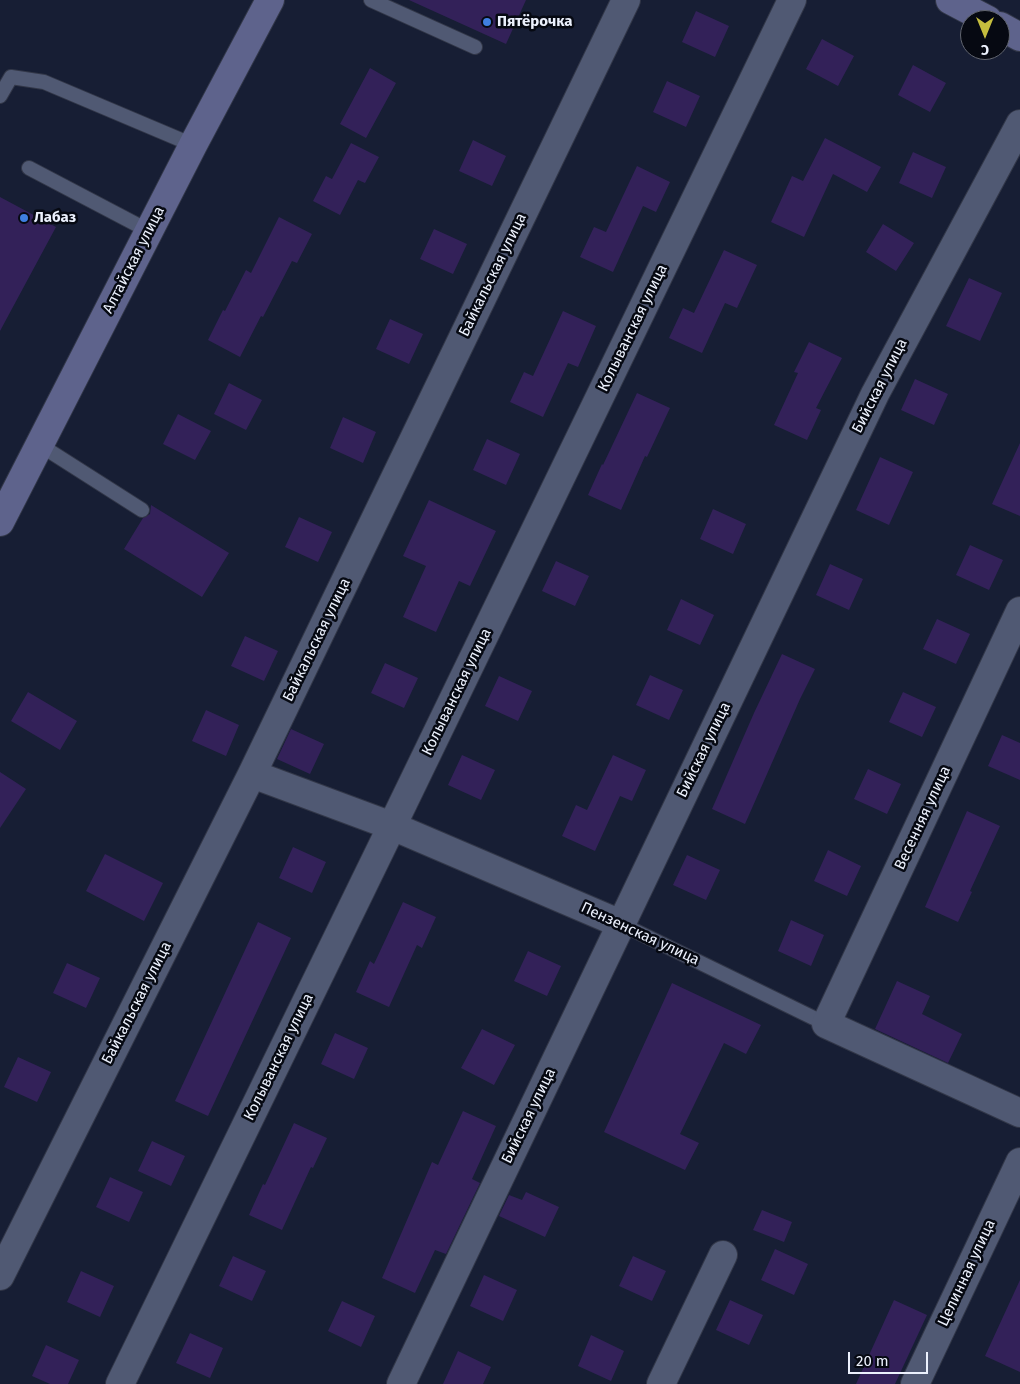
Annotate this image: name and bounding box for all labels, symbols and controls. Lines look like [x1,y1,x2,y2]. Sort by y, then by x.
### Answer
north arrow [960,10,1010,60]
place label: Пятёрочка [497,13,572,31]
marker: Пятёрочка [481,16,493,28]
text: С [981,41,989,58]
street label: Алтайская улица [99,204,169,316]
place label: Лабаз [34,209,76,227]
street label: Байкальская улица [455,210,531,340]
marker: Лабаз [18,212,30,224]
street label: Колыванская улица [594,262,672,394]
street label: Бийская улица [848,336,912,436]
street label: Байкальская улица [279,575,355,705]
street label: Колыванская улица [418,626,496,758]
street label: Бийская улица [673,699,735,801]
street label: Весенняя улица [891,763,955,873]
street label: Пензенская улица [578,899,702,969]
street label: Байкальская улица [98,939,176,1067]
street label: Колыванская улица [240,991,318,1123]
street label: Бийская улица [498,1065,560,1167]
street label: Целинная улица [934,1217,1000,1329]
scale bar [850,1342,930,1374]
text: 20 m [856,1352,889,1370]

